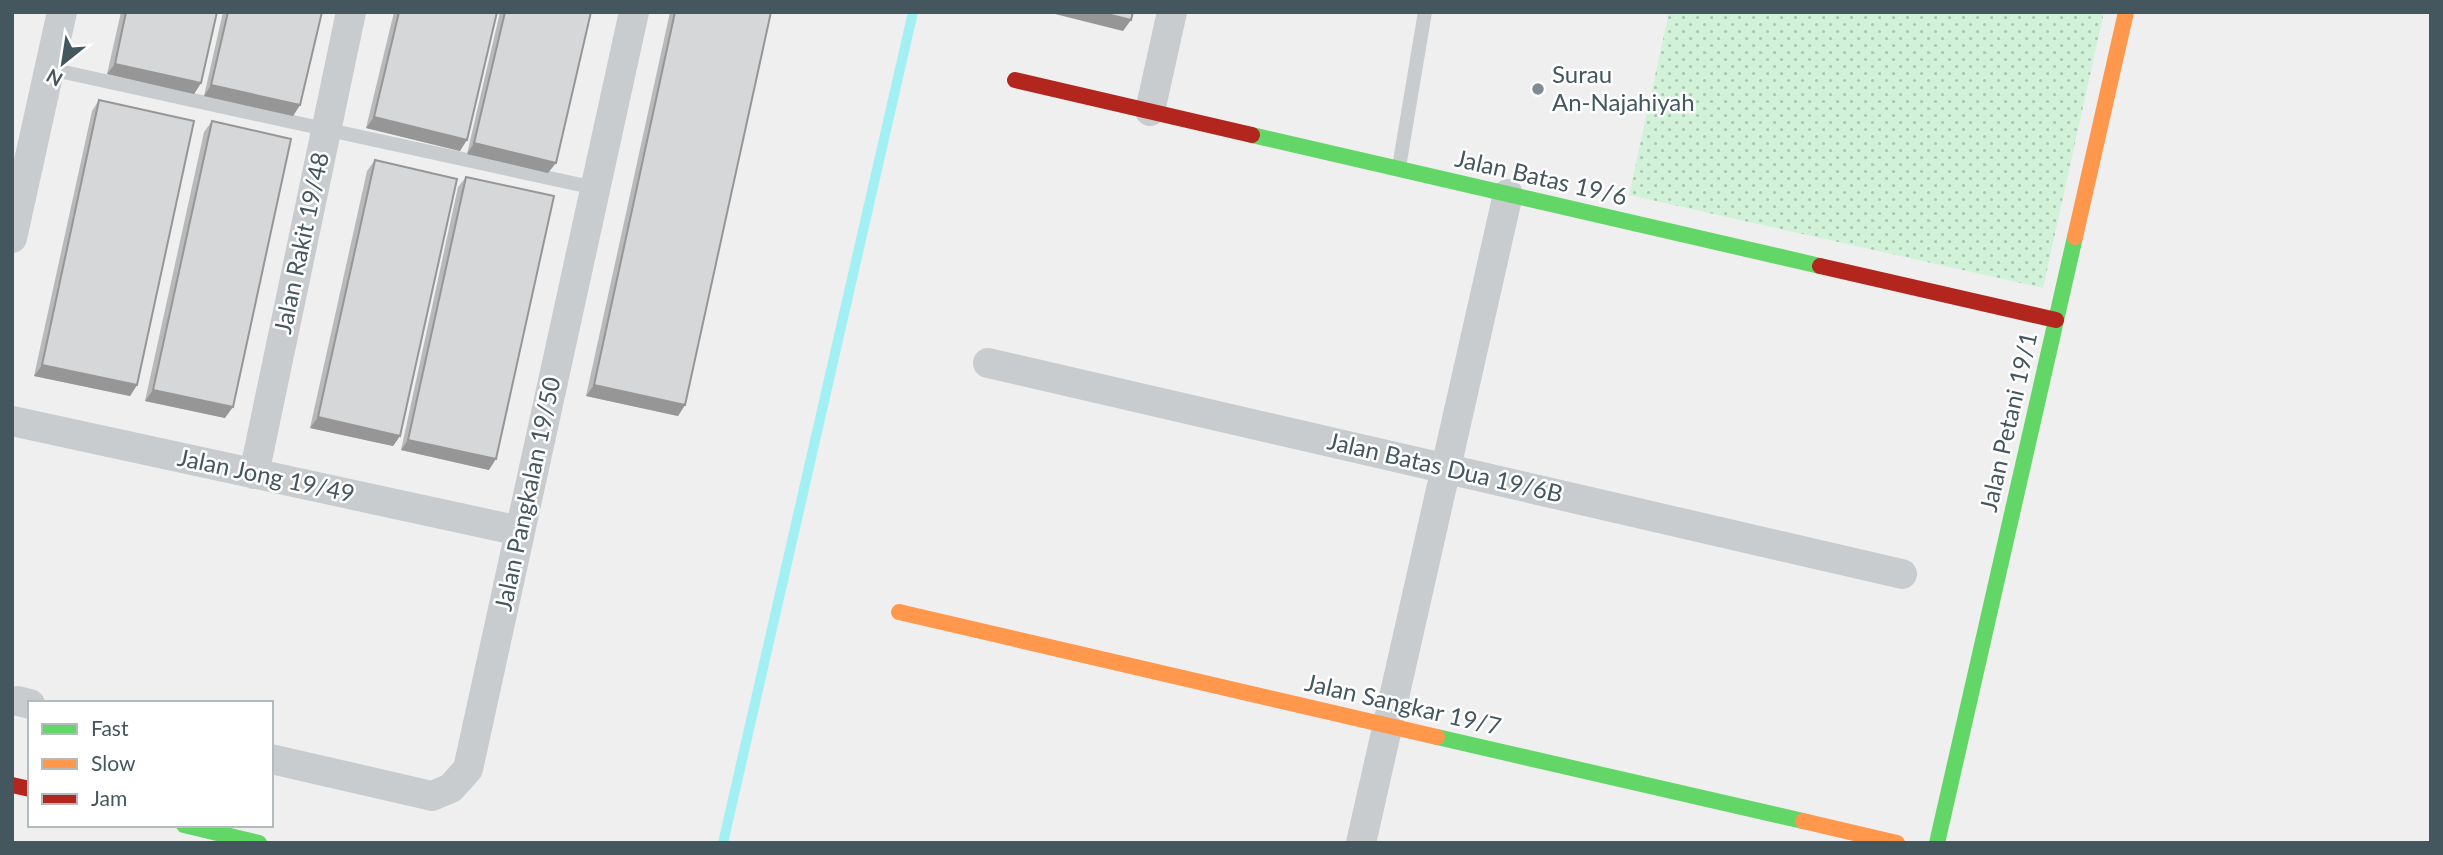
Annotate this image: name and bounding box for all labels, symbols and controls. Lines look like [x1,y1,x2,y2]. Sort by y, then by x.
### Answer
north arrow [28,28,98,98]
place label: Surau An-Najahiyah [1552,59,1695,116]
text: N [42,65,66,92]
marker: Surau An-Najahiyah [1530,81,1546,97]
street label: Jalan Batas 19/6 [1453,143,1630,210]
street label: Jalan Rakit 19/48 [267,149,334,336]
street label: Jalan Petani 19/1 [1973,329,2042,514]
street label: Jalan Pangkalan 19/50 [488,374,566,613]
street label: Jalan Batas Dua 19/6B [1325,425,1566,508]
street label: Jalan Jong 19/49 [175,442,357,507]
street label: Jalan Sangkar 19/7 [1302,667,1504,740]
legend [28,701,273,827]
text: Fast [91,715,129,740]
text: Slow [91,750,136,775]
text: Jam [91,785,127,810]

